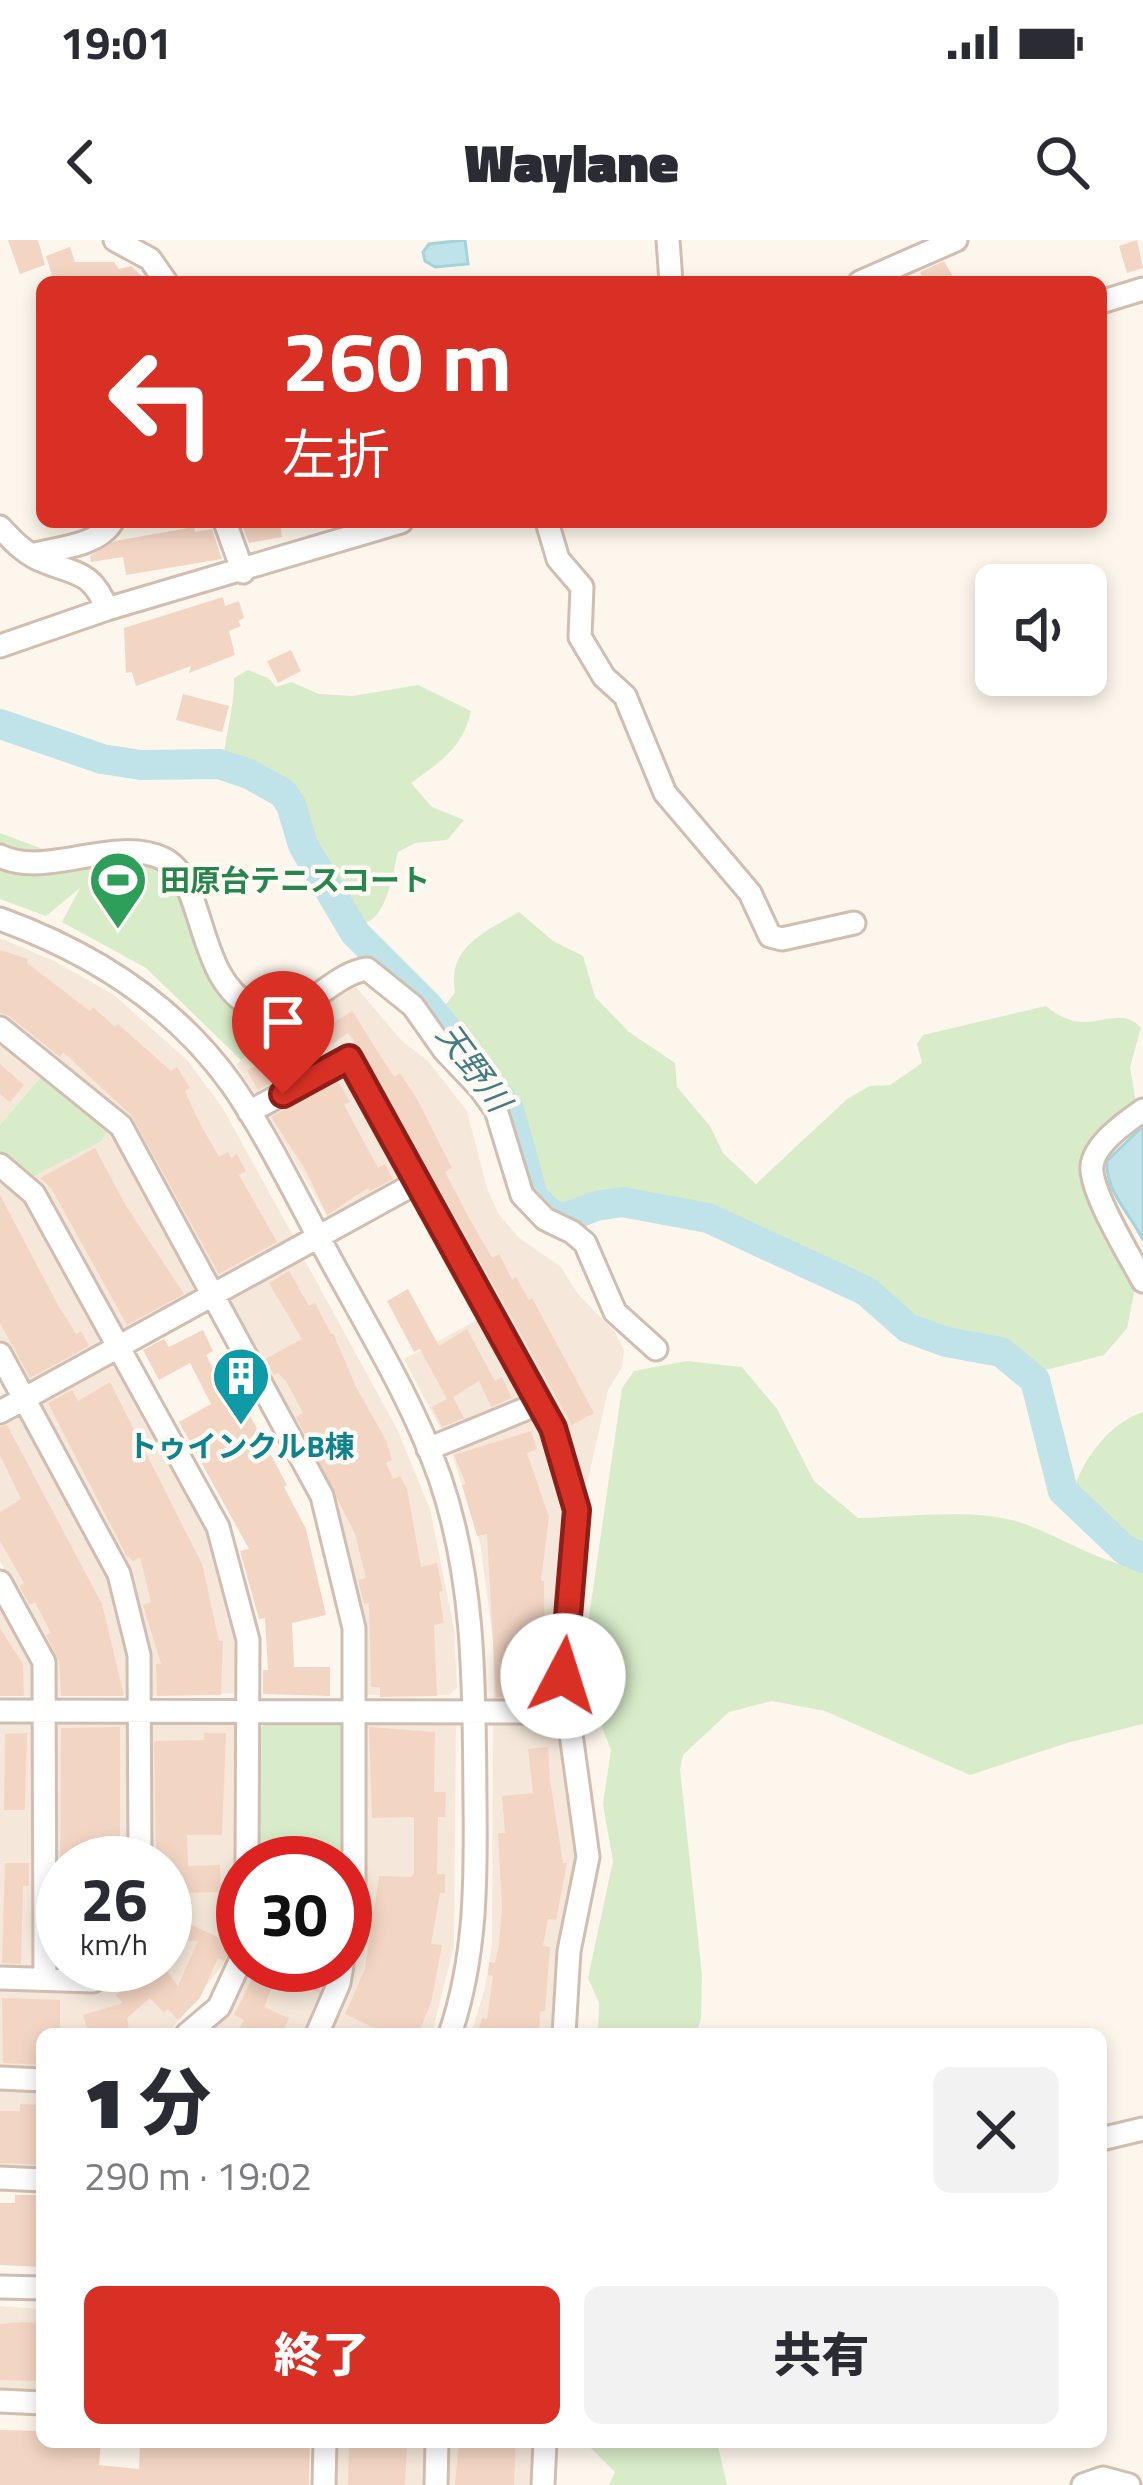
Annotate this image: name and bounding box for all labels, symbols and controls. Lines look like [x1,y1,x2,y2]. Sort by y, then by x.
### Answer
text: 19:01 [60,8,172,76]
text: Waylane [465,121,678,203]
icon: back [48,129,114,195]
icon: search [1029,129,1095,195]
text: 260 m [282,296,512,424]
icon: left [84,324,240,480]
text: 左折 [282,413,390,495]
map controls [975,564,1107,696]
button: sound [975,564,1107,696]
sports icon: 田原台テニスコート [87,849,149,931]
place label: 田原台テニスコート [160,857,430,903]
pin [232,971,334,1094]
icon: arrive [250,989,316,1055]
water label: 天野川 [425,1012,525,1124]
building icon: トゥインクルB棟 [210,1345,272,1427]
place label: トゥインクルB棟 [127,1423,355,1469]
position arrow [500,1613,626,1739]
speed limit sign: 30 [216,1836,372,1992]
text: 26 [80,1853,148,1944]
text: km/h [80,1921,148,1967]
text: 1 分 [84,2046,211,2156]
button: close [933,2067,1059,2193]
text: 290 m · 19:02 [84,2146,312,2205]
button: 終了 [84,2286,560,2424]
button: 共有 [584,2286,1059,2424]

